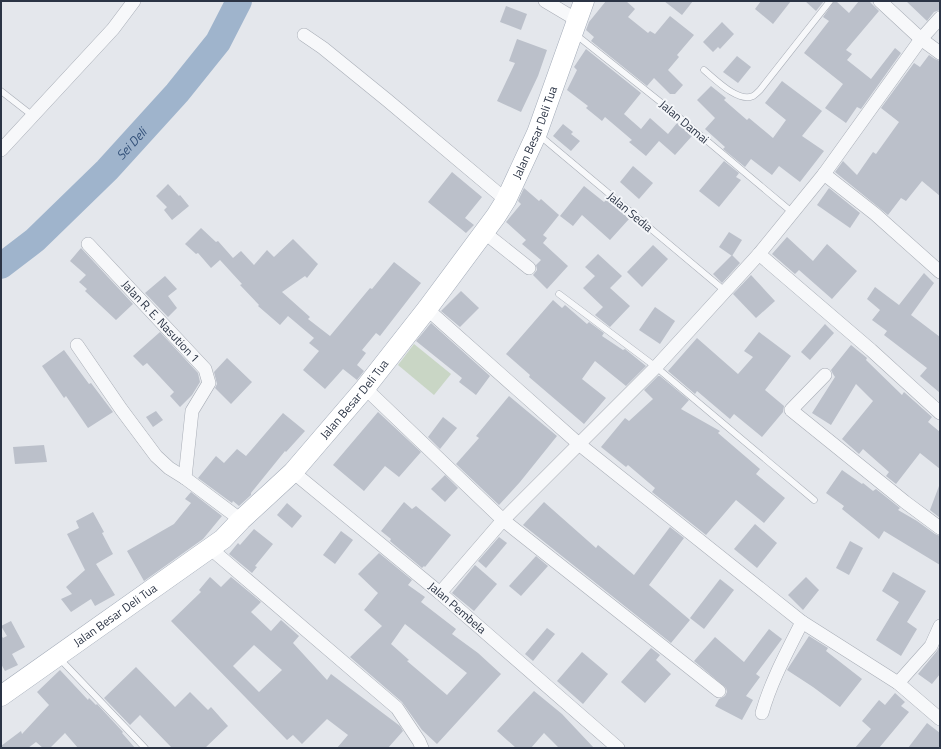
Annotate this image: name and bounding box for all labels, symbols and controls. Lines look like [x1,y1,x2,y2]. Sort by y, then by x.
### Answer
street label: Jalan Besar Deli Tua [507,83,562,182]
street label: Jalan Damai [655,95,713,148]
water label: Sei Deli [111,122,152,164]
street label: Jalan Sedia [603,187,657,237]
street label: Jalan R. E. Nasution 1 [117,275,204,367]
street label: Jalan Besar Deli Tua [315,355,393,443]
street label: Jalan Pembela [424,577,491,638]
street label: Jalan Besar Deli Tua [69,578,161,651]

